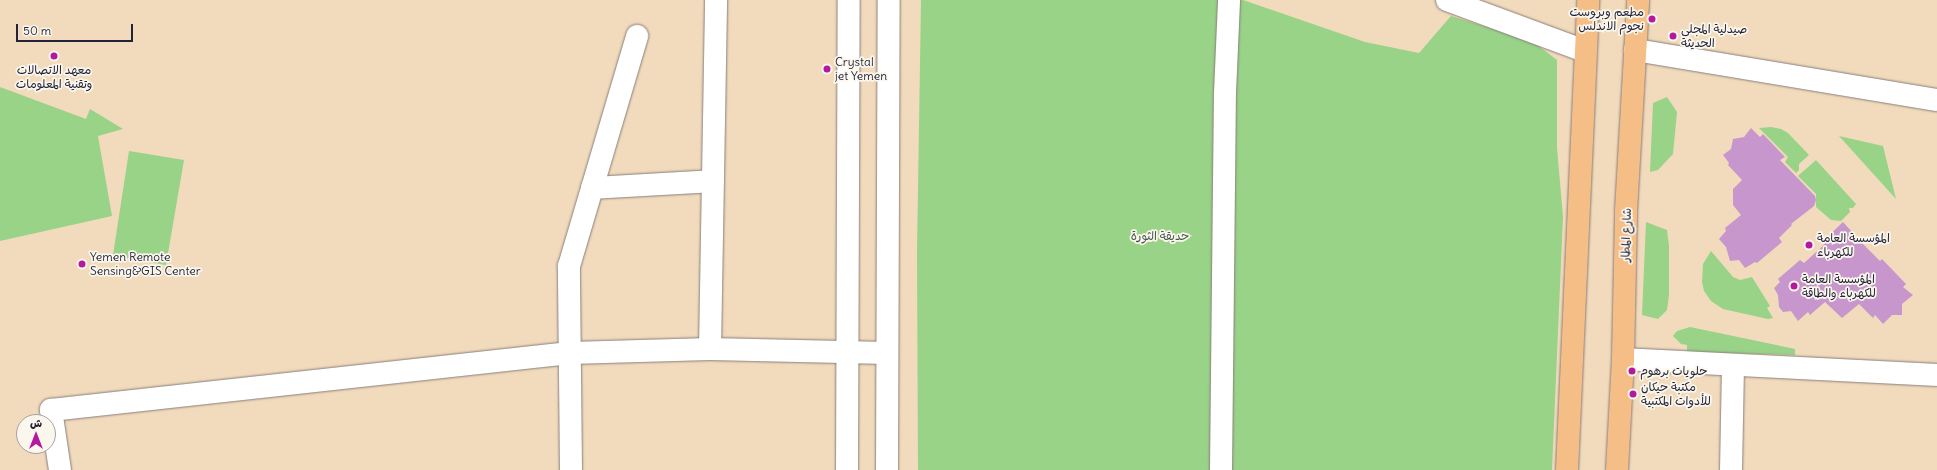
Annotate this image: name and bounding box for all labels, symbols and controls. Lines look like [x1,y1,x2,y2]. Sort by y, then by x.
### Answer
place label: مطعم وبروست نجوم الاندلس [1569,5,1644,33]
marker: مطعم وبروست نجوم الاندلس [1647,14,1657,24]
scale bar [18,16,135,42]
place label: صيدلية المجلي الحديثة [1681,22,1747,50]
text: 50 m [23,23,51,38]
marker: صيدلية المجلي الحديثة [1668,31,1678,41]
marker: معهد الاتصالات وتقنية المعلومات [49,51,59,61]
place label: Crystal jet Yemen [835,55,887,83]
place label: معهد الاتصالات وتقنية المعلومات [16,63,92,91]
marker: Crystal jet Yemen [822,64,832,74]
street label: شارع المطار [1618,208,1634,262]
park label: حديقة الثورة [1131,229,1189,243]
place label: المؤسسة العامة للكهرباء [1817,231,1890,259]
marker: المؤسسة العامة للكهرباء [1804,240,1814,250]
place label: Yemen Remote Sensing&GIS Center [90,250,201,278]
marker: Yemen Remote Sensing&GIS Center [77,259,87,269]
place label: المؤسسة العامة للكهرباء والطاقة [1802,272,1876,300]
marker: المؤسسة العامة للكهرباء والطاقة [1789,281,1799,291]
place label: حلويات برهوم [1640,364,1707,378]
marker: حلويات برهوم [1627,366,1637,376]
place label: مكتبة حيكان للأدوات المكتبية [1641,380,1711,408]
marker: مكتبة حيكان للأدوات المكتبية [1628,389,1638,399]
north arrow [16,414,56,454]
text: ش [30,416,42,430]

